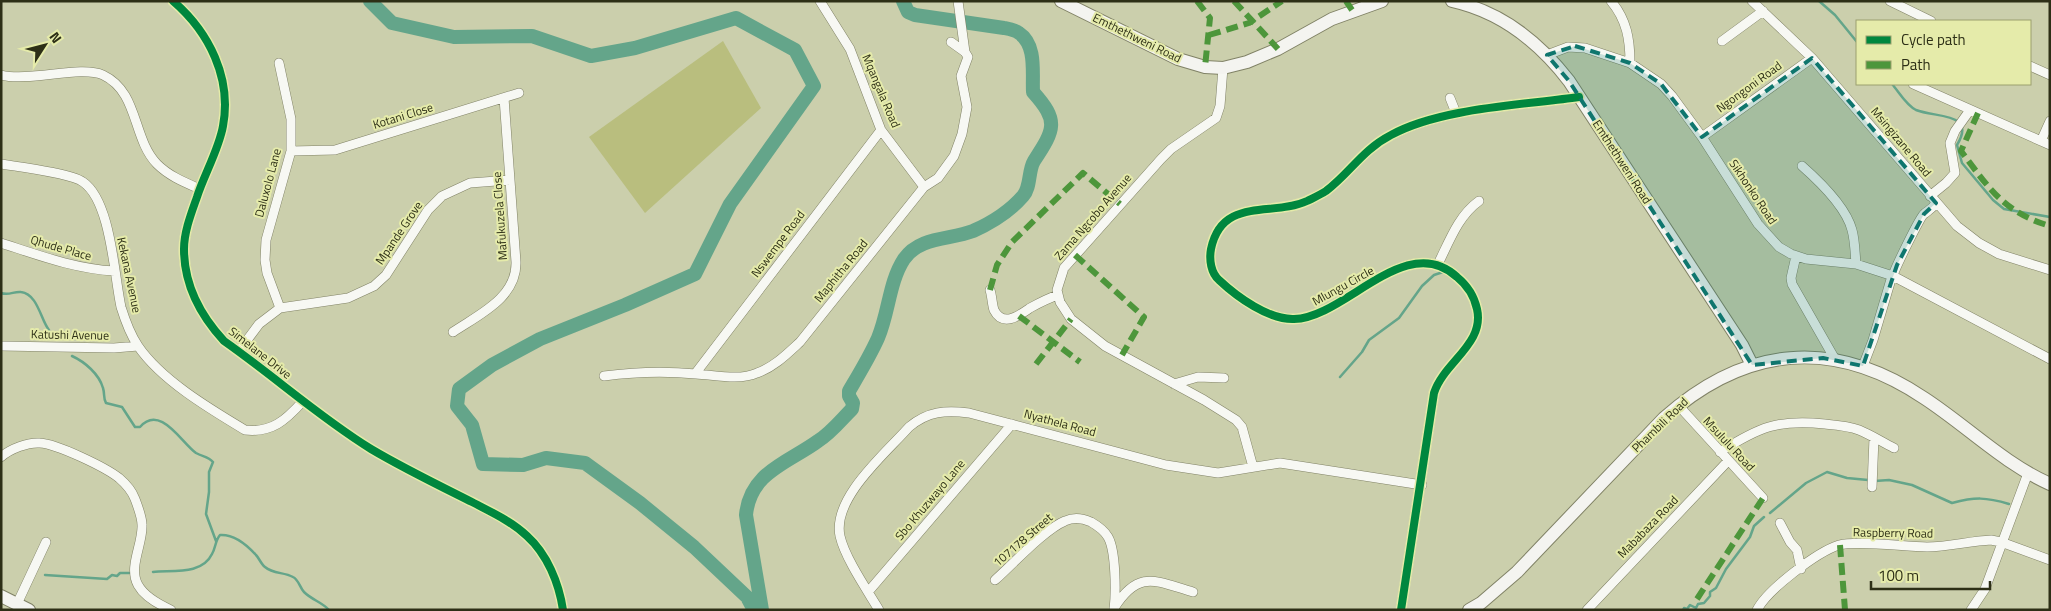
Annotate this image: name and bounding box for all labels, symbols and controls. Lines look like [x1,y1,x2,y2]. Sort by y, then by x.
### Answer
street label: Emthethweni Road [1090,8,1185,67]
north arrow [20,20,70,70]
legend [1856,20,2031,85]
text: N [45,27,67,47]
text: Cycle path [1901,28,1966,51]
street label: Mqangala Road [857,51,906,131]
text: Path [1901,53,1931,76]
street label: Ngongoni Road [1712,56,1785,117]
street label: Kotani Close [370,97,435,134]
street label: Msingizane Road [1866,103,1936,181]
street label: Emthethweni Road [1588,116,1657,207]
street label: Daluxolo Lane [249,146,286,219]
street label: Sikhonko Road [1725,155,1782,228]
street label: Zama Ngcobo Avenue [1049,169,1136,264]
street label: Mafukuzela Close [487,171,512,261]
street label: Mpande Grove [370,197,427,268]
street label: Nswempe Road [746,206,809,281]
street label: Qhude Place [28,230,94,265]
street label: Kekana Avenue [112,235,147,315]
street label: Maphitha Road [809,235,872,306]
street label: Mlungu Circle [1308,261,1377,310]
street label: Simelane Drive [225,322,296,383]
street label: Katushi Avenue [31,324,109,345]
street label: Phambili Road [1627,393,1692,457]
street label: Nyathela Road [1022,404,1098,441]
street label: Msululu Road [1699,412,1760,475]
street label: Sbo Khuzwayo Lane [890,455,969,544]
street label: Mababaza Road [1613,491,1683,562]
street label: 107178 Street [989,508,1057,571]
street label: Raspberry Road [1853,522,1933,543]
scale bar [1871,558,1990,590]
text: 100 m [1878,564,1919,587]

